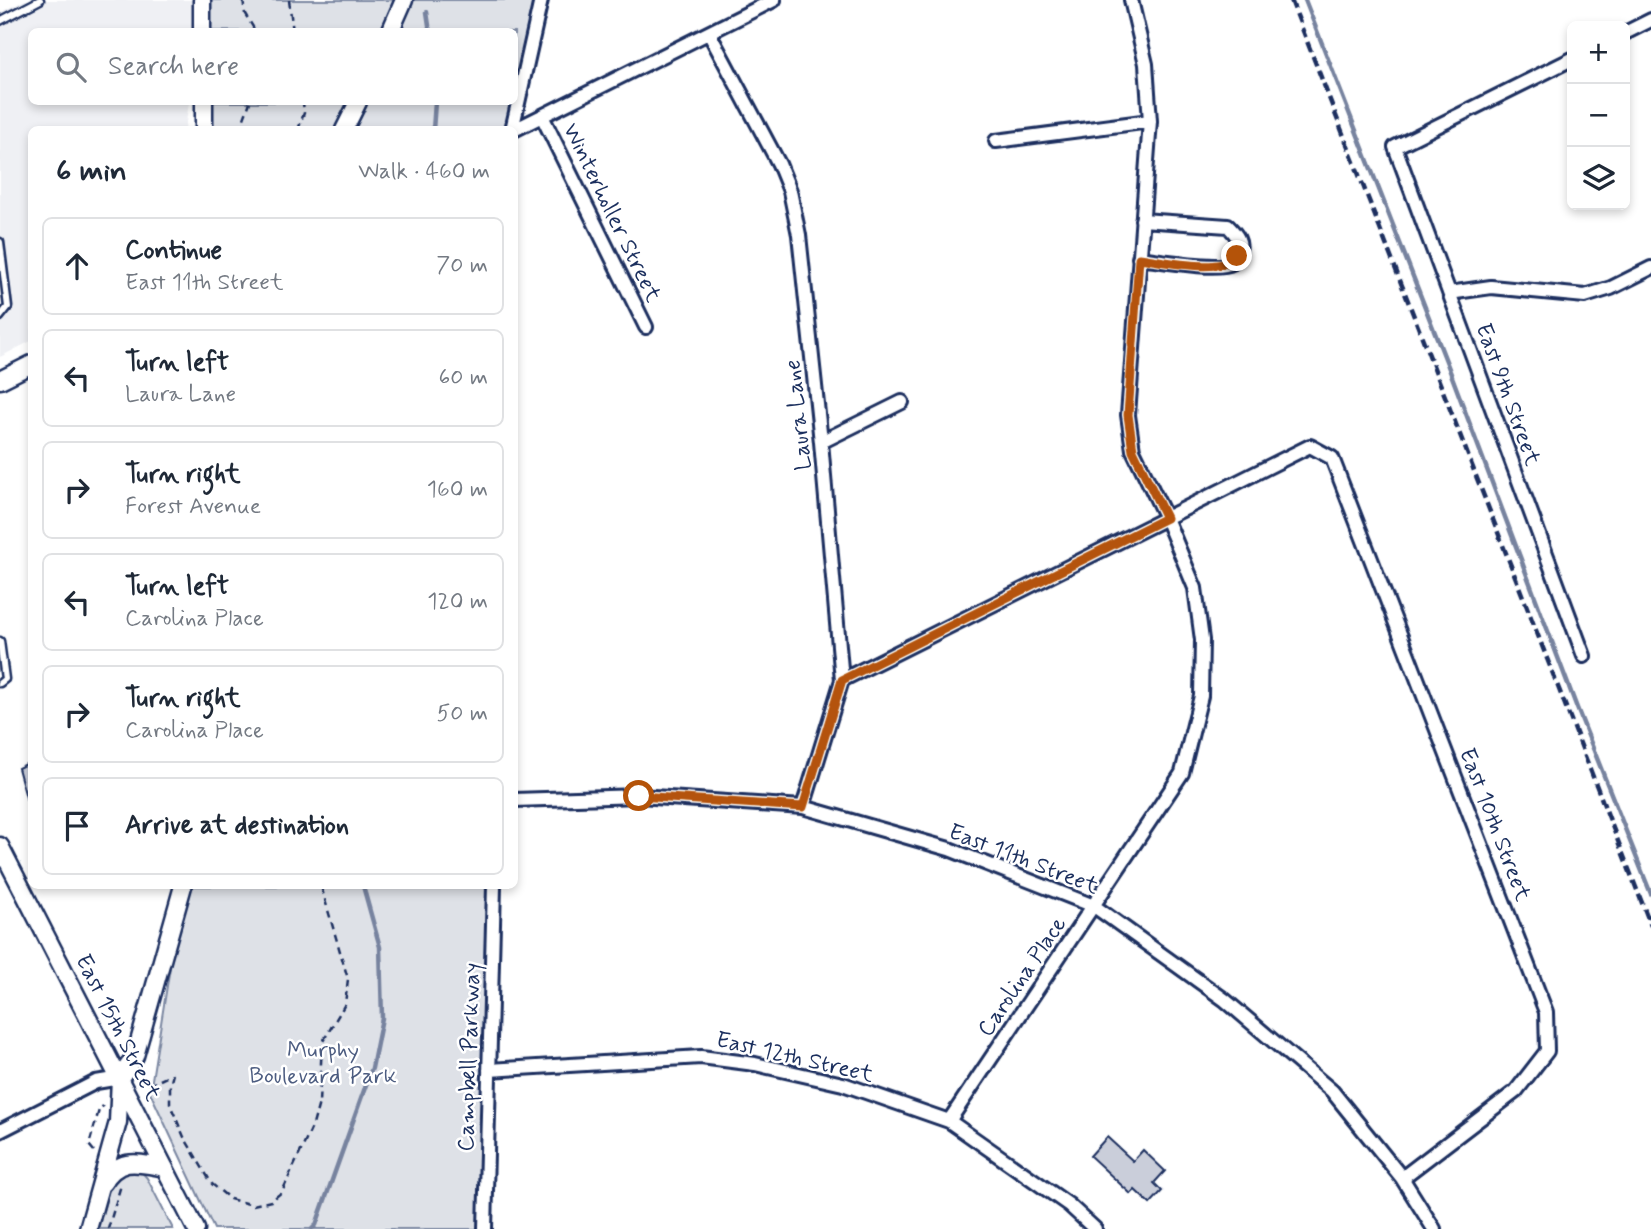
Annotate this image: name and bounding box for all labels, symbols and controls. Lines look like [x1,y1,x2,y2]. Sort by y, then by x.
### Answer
map controls [1567,21,1630,210]
button: + [1567,21,1630,84]
search box [28,28,518,105]
icon: search [52,48,90,86]
text: Search here [108,50,239,84]
button: − [1567,84,1630,147]
street label: Winterholler Street [555,119,668,308]
button: layers [1567,147,1630,210]
text: 6 min [56,152,127,191]
text: Walk · 460 m [358,157,490,187]
text: Continue [125,234,222,268]
route end [1221,240,1252,271]
icon: ahead [58,247,96,285]
text: 70 m [436,251,488,281]
text: East 11th Street [125,268,283,298]
street label: East 9th Street [1467,319,1547,471]
text: Turn left [125,346,229,380]
street label: Laura Lane [778,358,820,472]
icon: left [58,359,96,397]
text: 60 m [439,363,488,393]
text: Laura Lane [125,380,236,410]
text: Turn right [125,458,241,492]
icon: right [58,471,96,509]
text: 160 m [427,475,488,505]
text: Forest Avenue [125,492,261,522]
text: Turn left [125,570,229,604]
icon: left [58,583,96,621]
text: 120 m [427,587,488,617]
text: Carolina Place [125,604,264,634]
text: Turn right [125,682,241,716]
icon: right [58,695,96,733]
text: 50 m [437,699,488,729]
text: Carolina Place [125,716,264,746]
street label: East 10th Street [1451,744,1537,906]
route start [623,780,654,811]
icon: arrive [58,807,96,845]
text: Arrive at destination [125,809,349,843]
street label: East 11th Street [944,817,1103,902]
street label: Carolina Place [971,911,1074,1043]
street label: East 15th Street [67,949,167,1107]
street label: Campbell Parkway [452,962,488,1152]
street label: East 12th Street [713,1025,877,1091]
park label: Murphy Boulevard Park [249,1036,397,1092]

